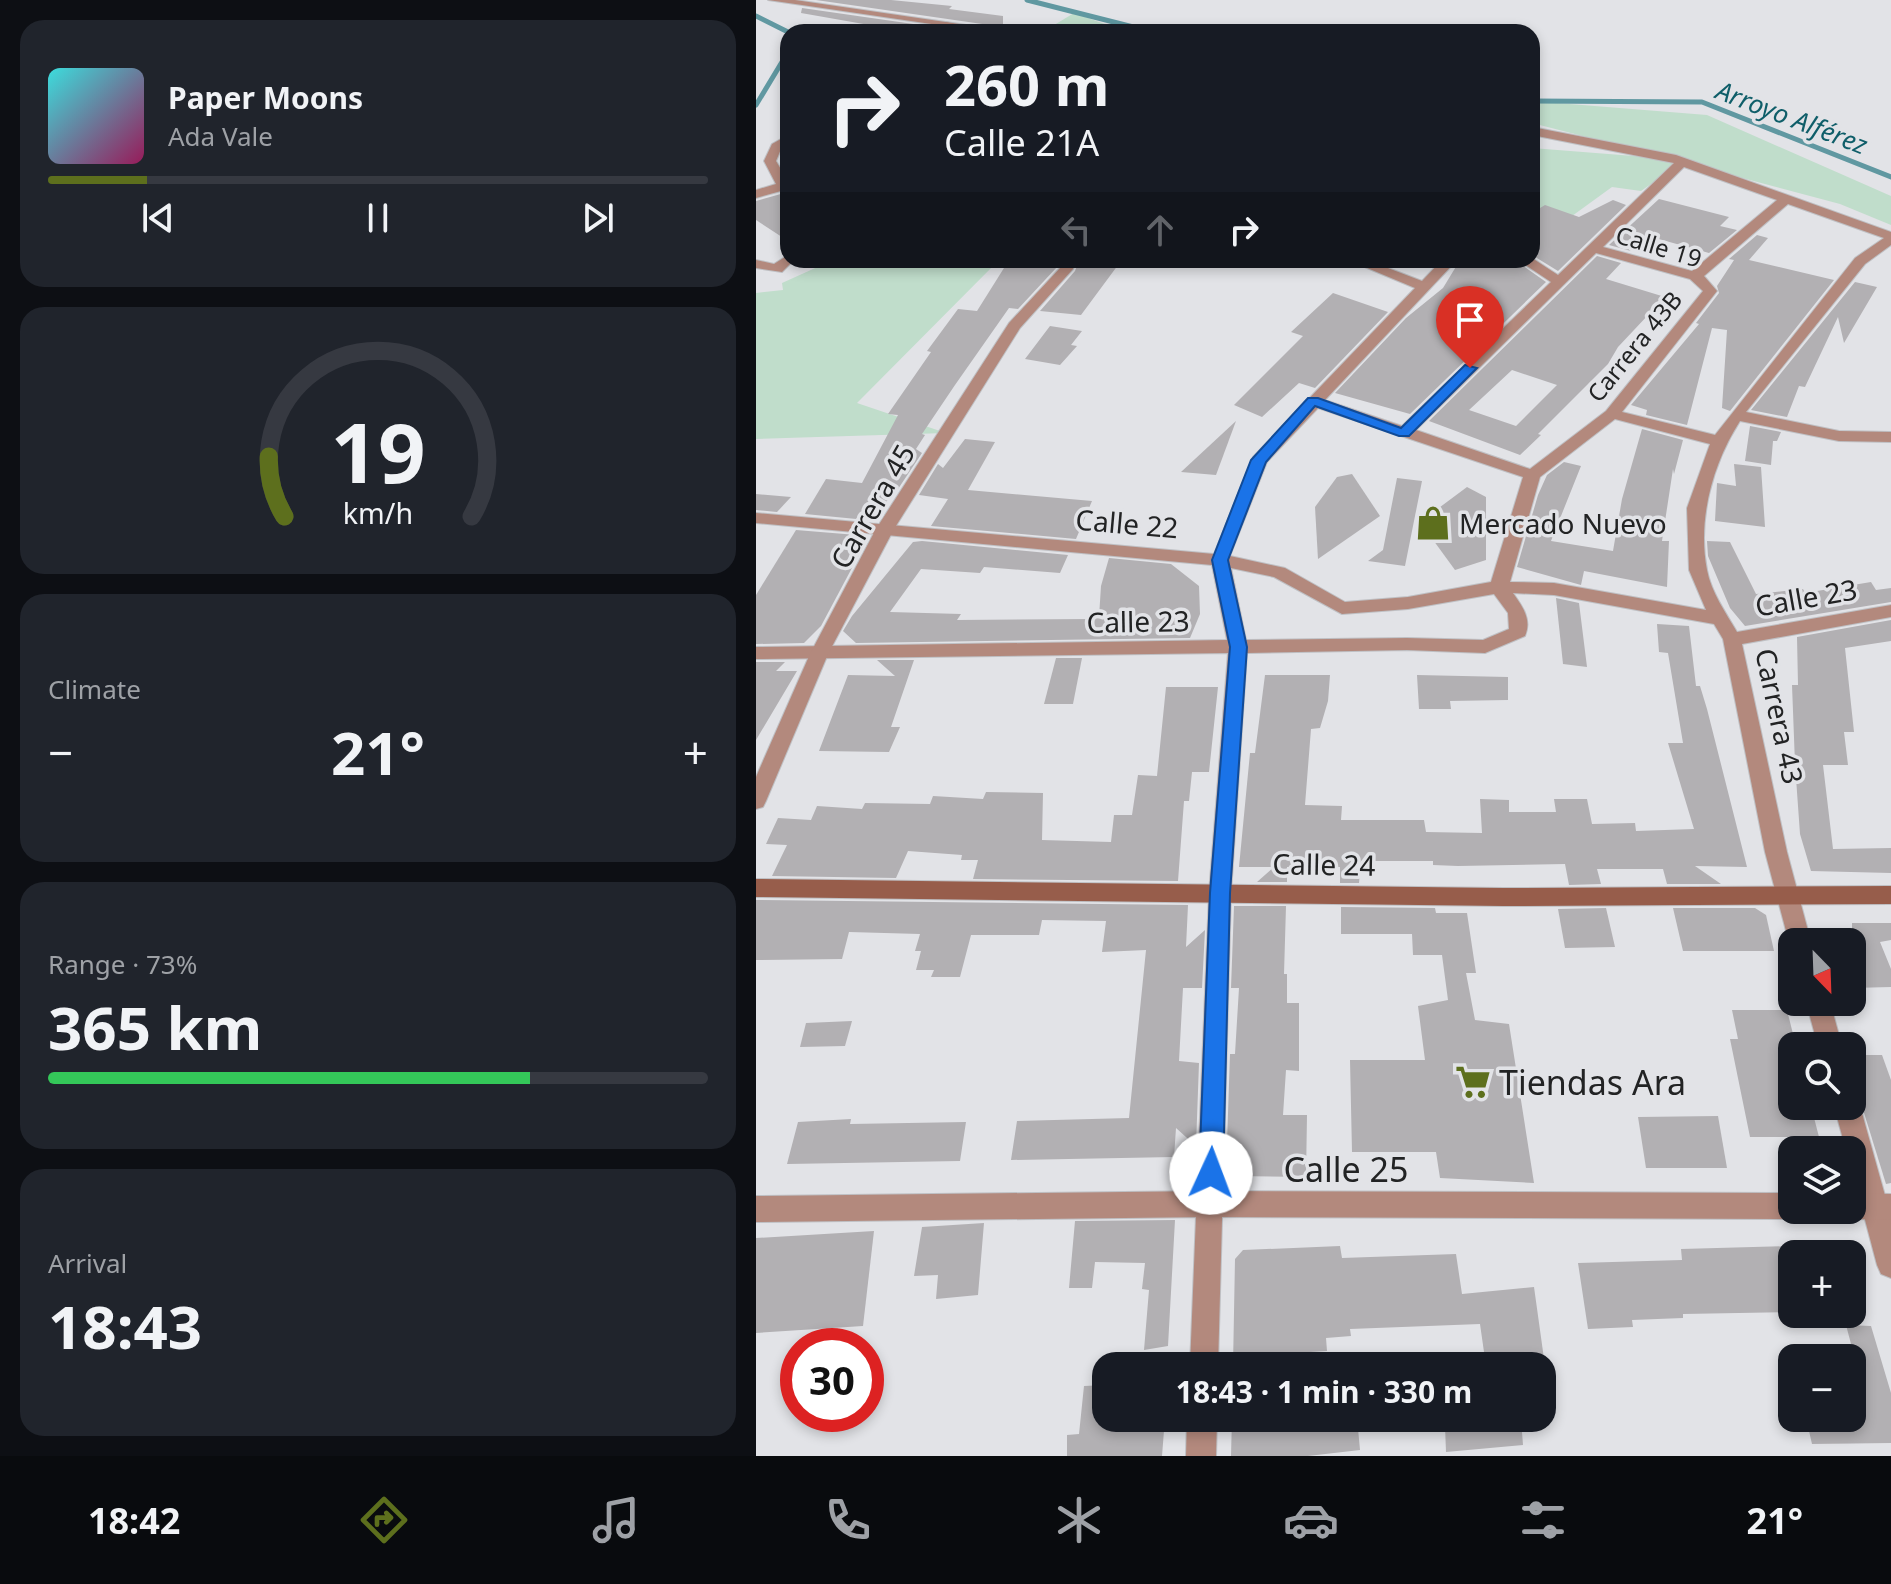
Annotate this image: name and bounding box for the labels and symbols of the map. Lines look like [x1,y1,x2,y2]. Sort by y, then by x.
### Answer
water label: Arroyo Alférez [1709,71,1873,162]
street label: Calle 19 [1612,217,1706,275]
street label: Carrera 43B [1579,284,1689,408]
pin [1436,286,1504,368]
street label: Carrera 45 [821,437,923,575]
street label: Calle 22 [1074,500,1180,546]
shop icon: Mercado Nuevo [1414,504,1452,542]
place label: Mercado Nuevo [1459,504,1667,542]
street label: Calle 23 [1752,569,1860,625]
street label: Calle 23 [1086,601,1190,641]
street label: Carrera 43 [1747,645,1813,787]
street label: Calle 24 [1272,844,1376,884]
north arrow [1778,928,1866,1016]
place label: Tiendas Ara [1499,1059,1686,1105]
supermarket icon: Tiendas Ara [1454,1063,1492,1101]
position arrow [1169,1131,1253,1215]
street label: Calle 25 [1283,1146,1409,1192]
speed limit sign: 30 [780,1328,884,1432]

